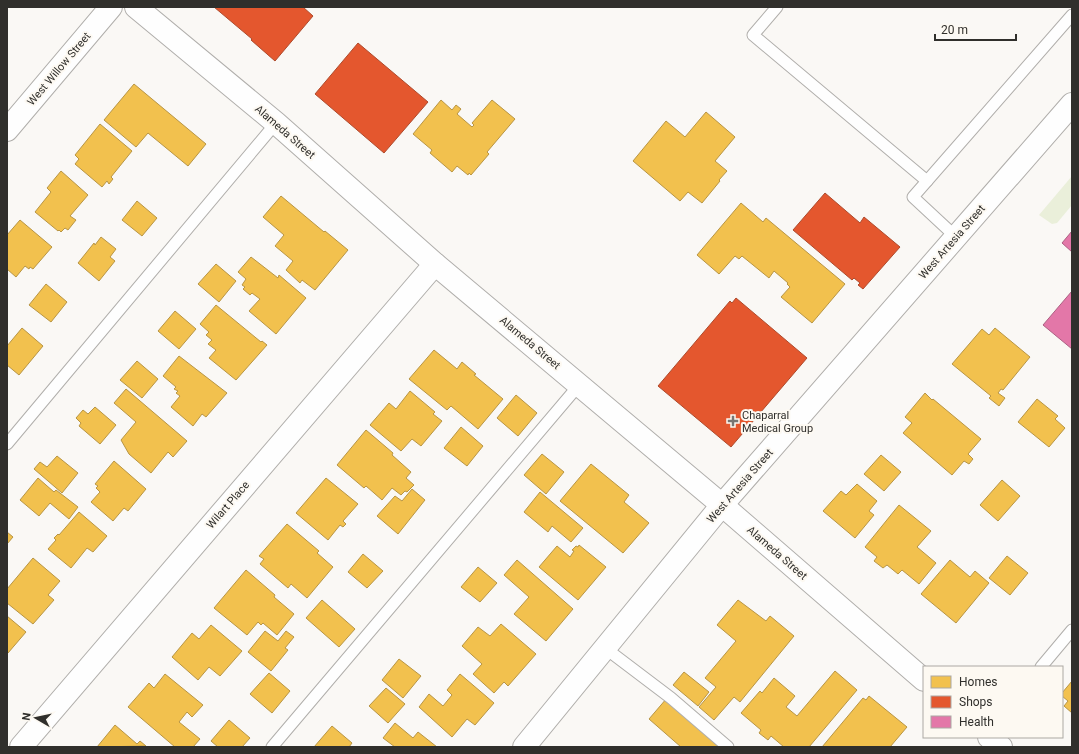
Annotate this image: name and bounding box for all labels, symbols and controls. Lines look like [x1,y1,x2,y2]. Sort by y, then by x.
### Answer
scale bar [935,16,1016,42]
text: 20 m [941,23,968,37]
street label: West Willow Street [25,29,94,108]
street label: Alameda Street [252,102,318,162]
street label: West Artesia Street [916,202,988,282]
street label: Alameda Street [497,314,563,372]
place label: Chaparral Medical Group [742,409,813,435]
marker: Chaparral Medical Group [727,415,739,427]
street label: West Artesia Street [704,446,776,526]
street label: Wilart Place [204,478,252,531]
street label: Alameda Street [744,523,810,583]
legend [923,666,1063,738]
text: Homes [959,675,997,689]
text: Shops [959,695,993,709]
north arrow [16,698,56,738]
text: N [20,711,34,721]
text: Health [959,715,994,729]

